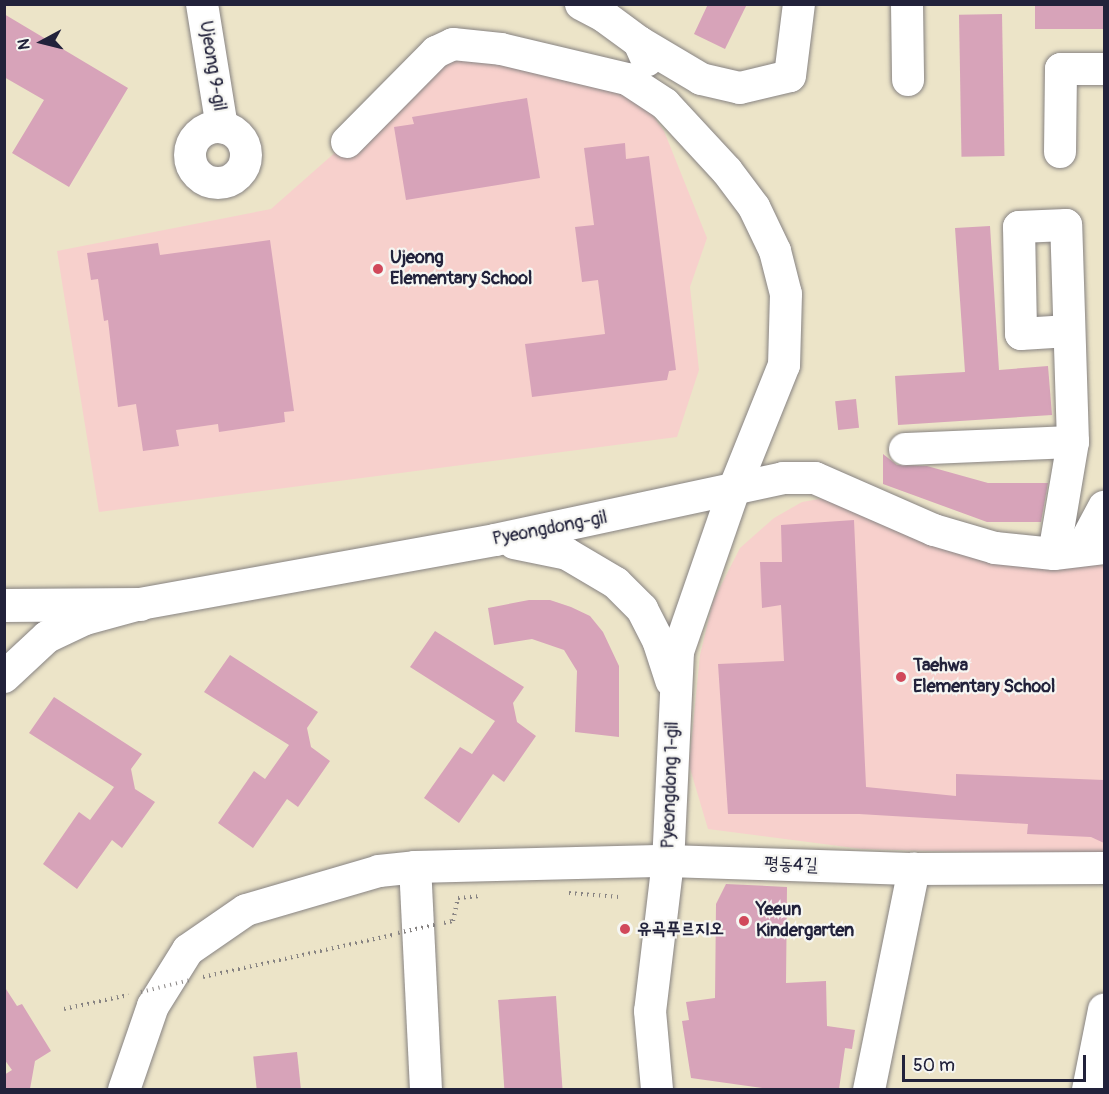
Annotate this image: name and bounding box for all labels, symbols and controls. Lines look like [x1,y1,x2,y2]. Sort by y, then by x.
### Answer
north arrow [12,12,72,72]
street label: Ujeong 9-gil [194,19,230,113]
text: N [14,38,35,51]
place label: Ujeong Elementary School [390,248,532,290]
marker: Ujeong Elementary School [371,262,385,276]
street label: Pyeongdong-gil [491,507,609,551]
place label: Taehwa Elementary School [913,656,1055,698]
marker: Taehwa Elementary School [894,670,908,684]
street label: Pyeongdong 1-gil [658,721,684,849]
street label: 평동4길 [764,853,818,877]
place label: Yeeun Kindergarten [756,900,854,942]
marker: Yeeun Kindergarten [737,914,751,928]
place label: 유곡푸르지오 [637,918,724,940]
marker: 유곡푸르지오 [618,922,632,936]
scale bar [905,1043,1090,1081]
text: 50 m [913,1054,955,1077]

